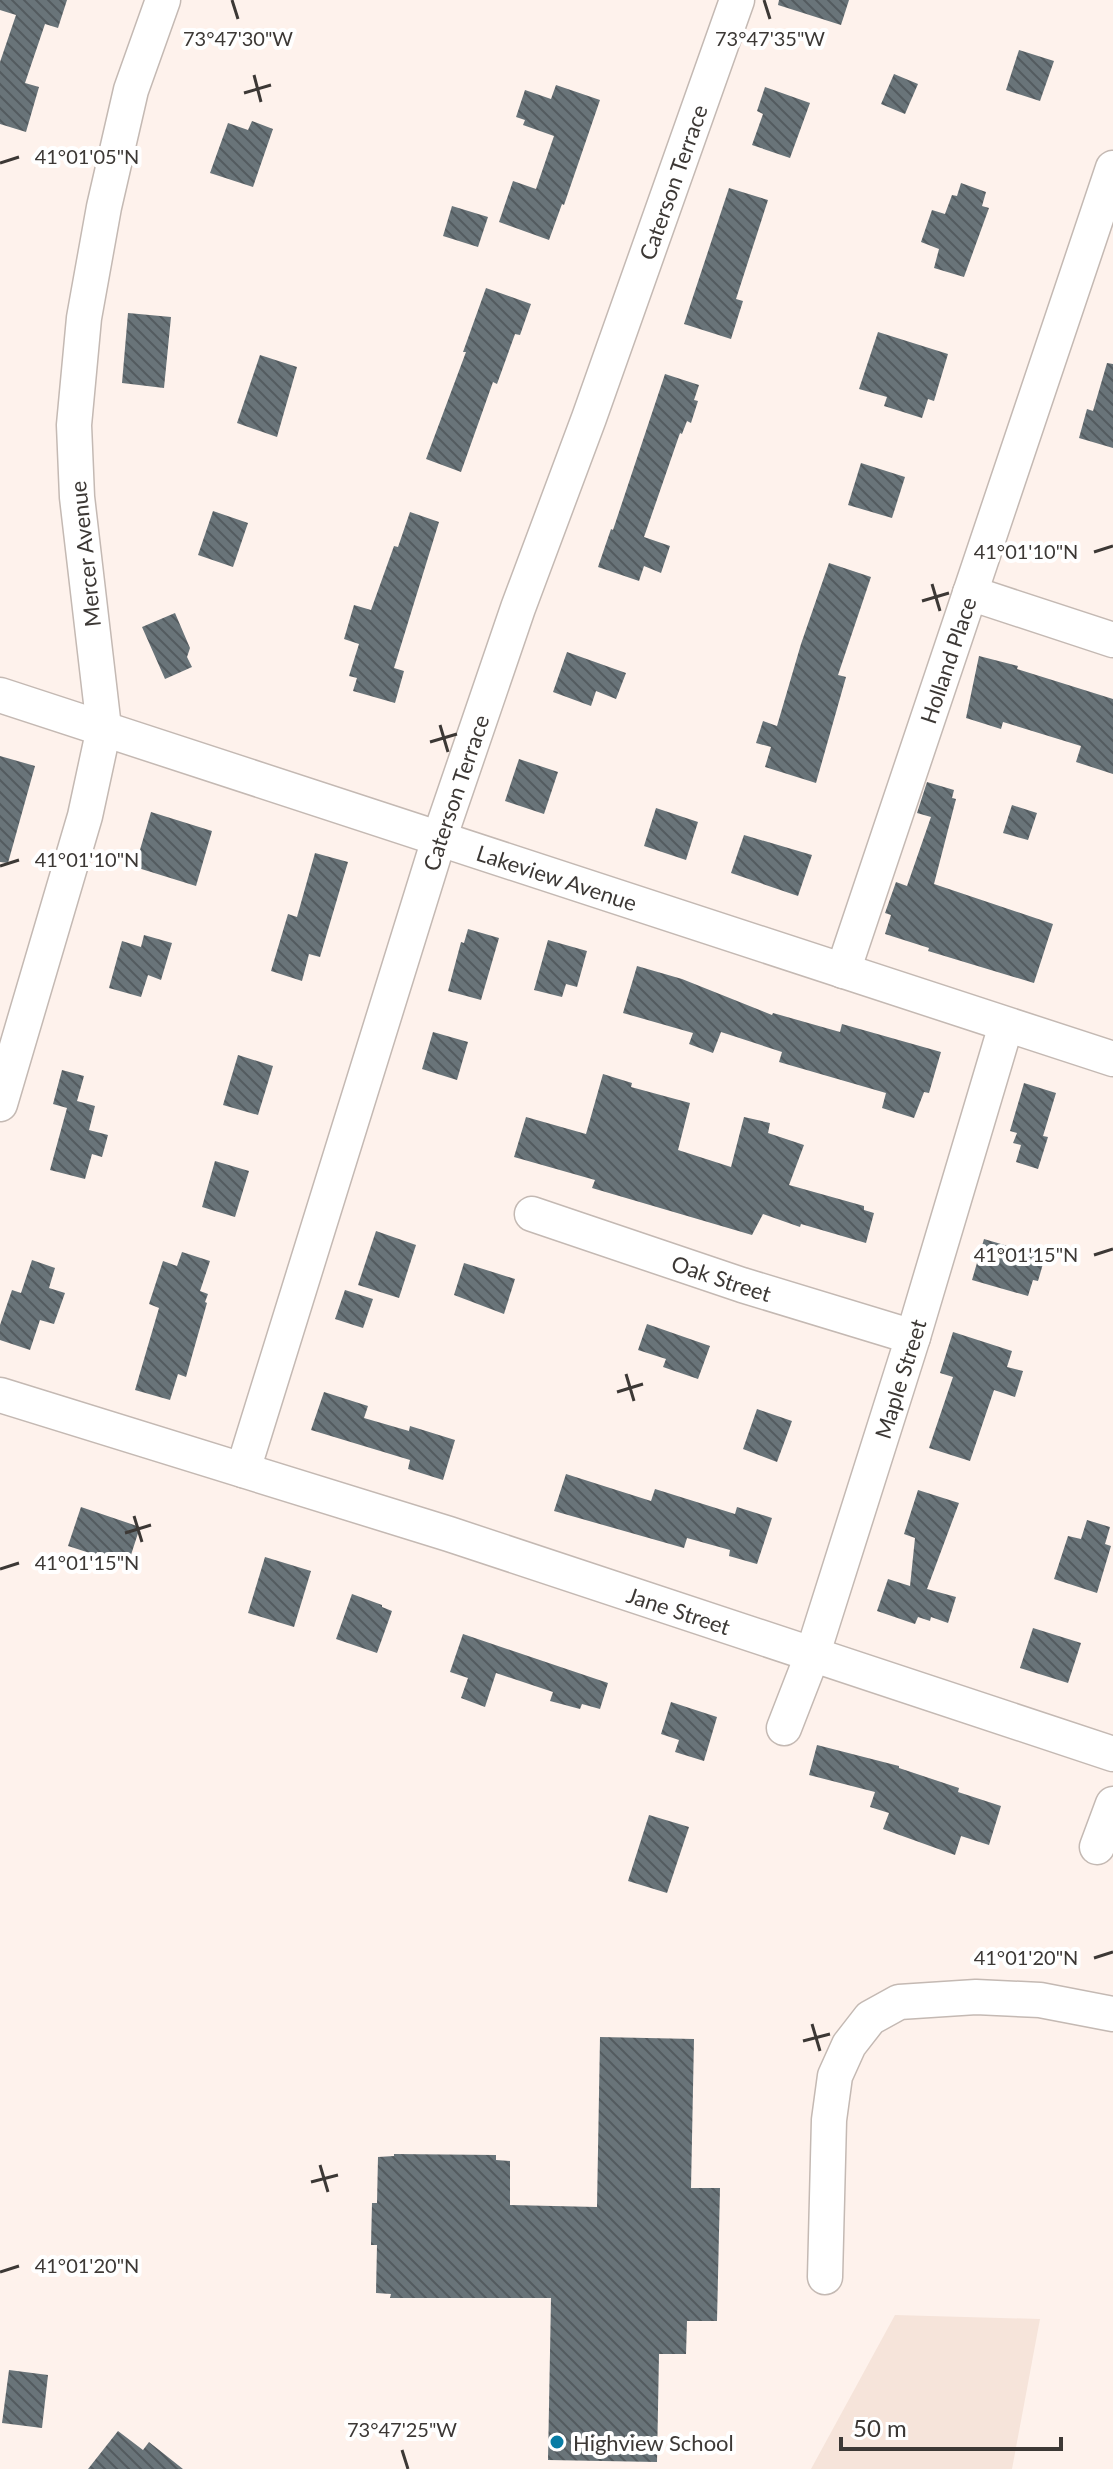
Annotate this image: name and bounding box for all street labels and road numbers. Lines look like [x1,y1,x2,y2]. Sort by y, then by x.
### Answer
street label: Caterson Terrace [633,101,712,263]
street label: Mercer Avenue [64,480,106,628]
street label: Holland Place [914,593,981,727]
street label: Caterson Terrace [417,711,494,874]
street label: Lakeview Avenue [473,838,641,916]
street label: Oak Street [668,1249,775,1307]
street label: Maple Street [868,1316,931,1442]
street label: Jane Street [624,1580,734,1640]

